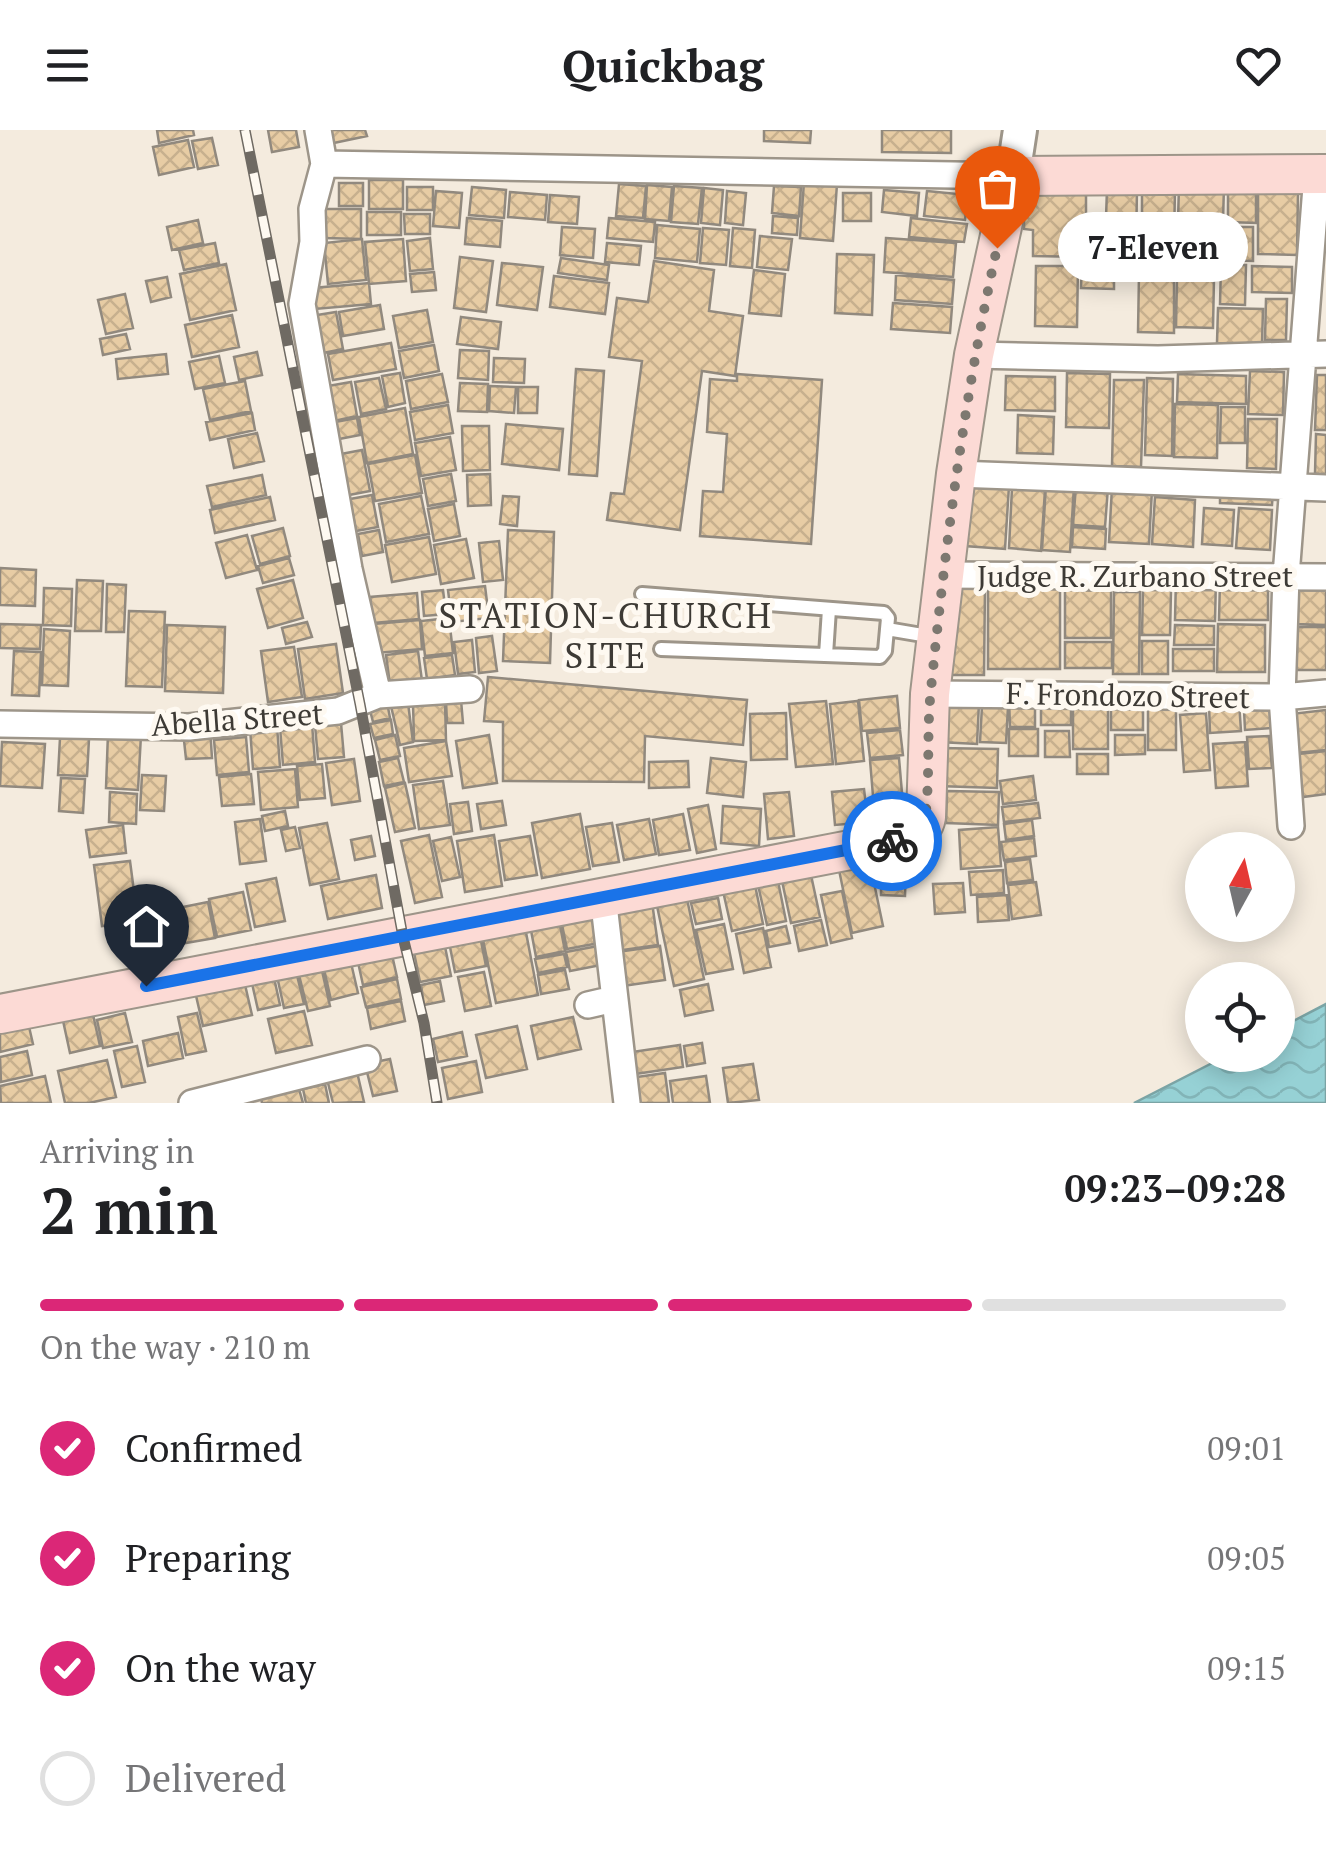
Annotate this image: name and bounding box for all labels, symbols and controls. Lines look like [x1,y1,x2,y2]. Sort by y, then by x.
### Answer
text: Quickbag [562,35,764,95]
icon: menu [40,38,95,93]
icon: heart [1231,38,1286,93]
pin [955,146,1040,249]
icon: bag [970,161,1025,216]
callout: 7-Eleven [1057,213,1247,283]
text: 7-Eleven [1087,226,1219,268]
street label: Judge R. Zurbano Street [977,556,1293,596]
district label: STATION-CHURCH SITE [439,592,773,678]
street label: F. Frondozo Street [1006,673,1250,717]
street label: Abella Street [150,693,324,745]
courier [842,791,942,891]
icon: bike [865,814,920,869]
north arrow [1185,832,1295,942]
map controls [1185,832,1295,1072]
pin [104,884,189,987]
icon: home [119,899,174,954]
button: locate [1185,962,1295,1072]
text: Arriving in [40,1130,194,1172]
text: 09:23–09:28 [1064,1163,1286,1213]
text: 2 min [40,1166,218,1253]
text: On the way · 210 m [40,1326,310,1368]
icon: check [40,1421,95,1476]
text: Confirmed [125,1423,303,1473]
text: 09:01 [1207,1427,1286,1469]
icon: check [40,1531,95,1586]
text: Preparing [125,1533,291,1583]
text: 09:05 [1207,1537,1286,1579]
icon: check [40,1641,95,1696]
text: On the way [125,1643,316,1693]
text: 09:15 [1207,1647,1286,1689]
text: Delivered [125,1753,286,1803]

